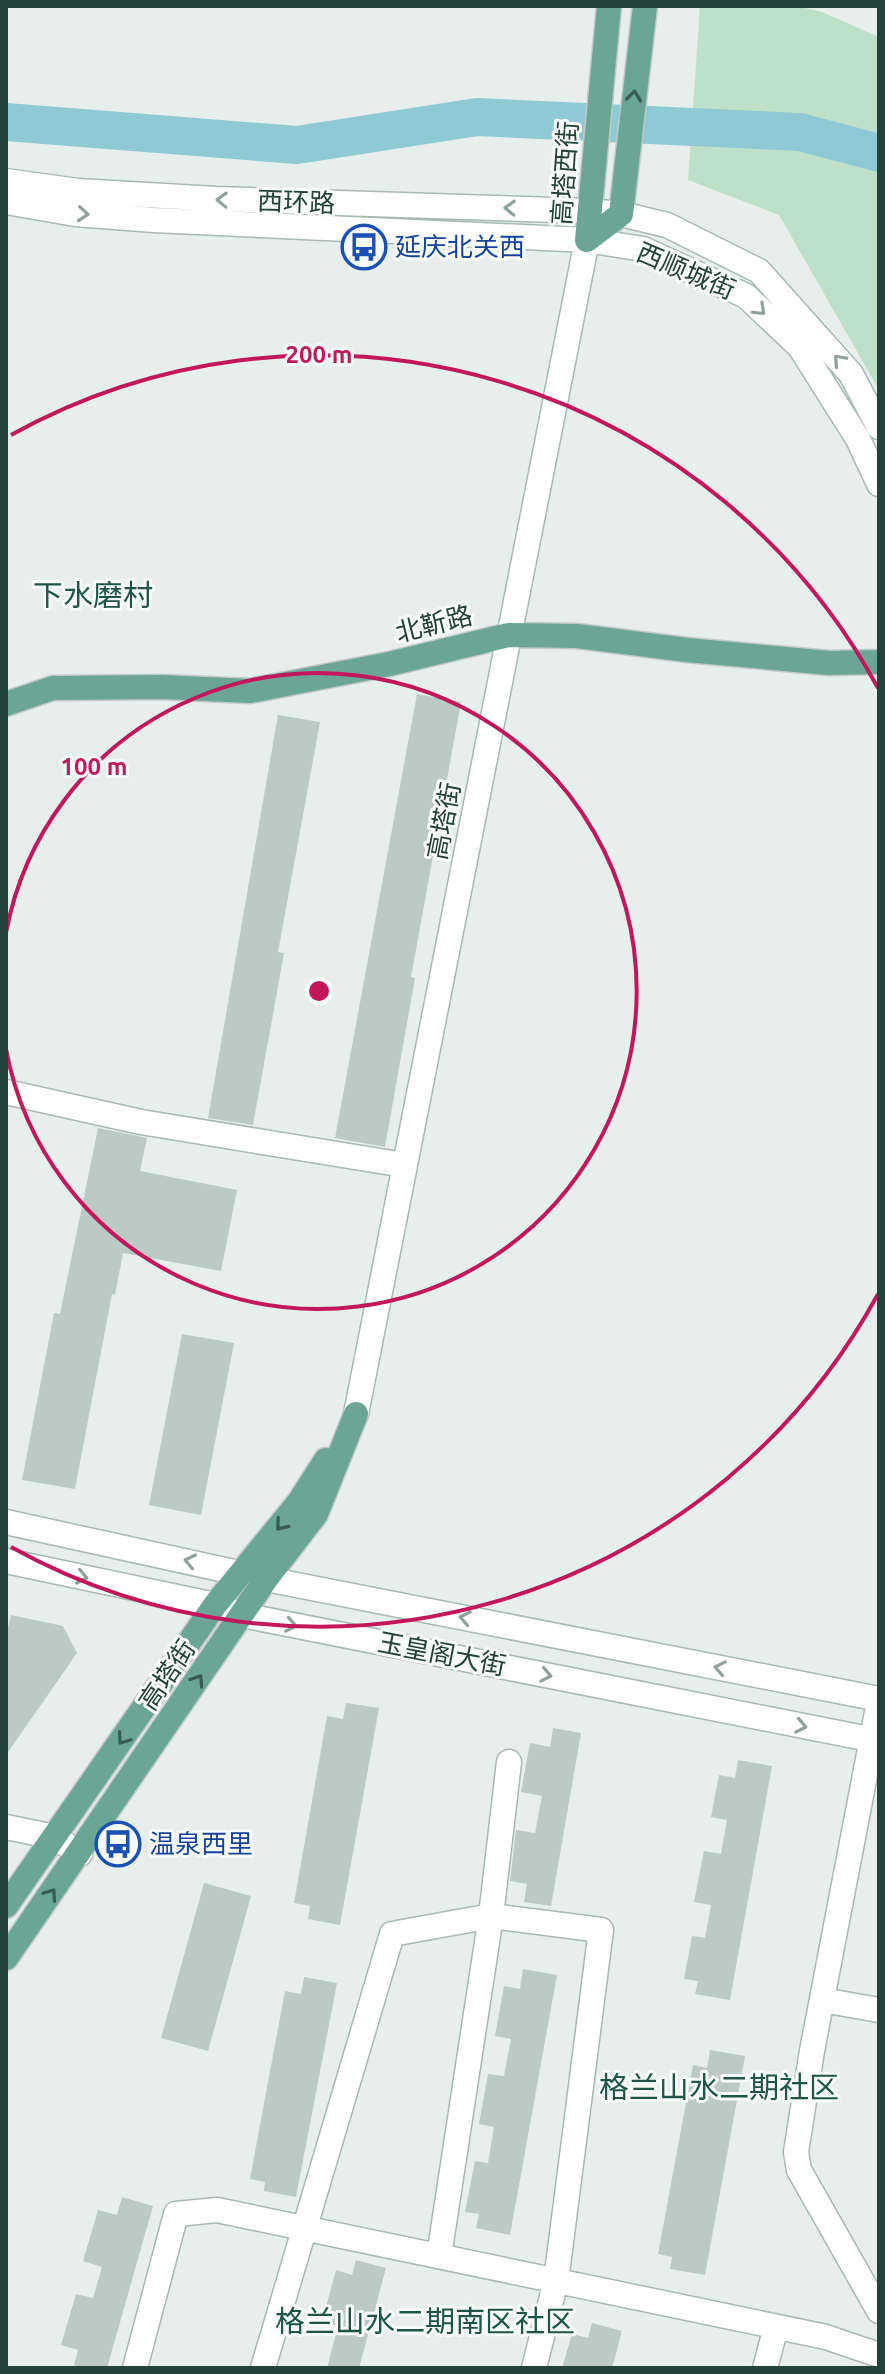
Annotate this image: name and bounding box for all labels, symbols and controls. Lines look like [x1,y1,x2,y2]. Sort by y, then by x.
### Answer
one-way arrow [626,89,643,102]
street label: 高塔西街 [546,120,583,226]
street label: 西环路 [257,186,336,217]
one-way arrow [215,191,228,208]
one-way arrow [503,200,516,217]
one-way arrow [77,205,90,222]
bus stop icon: 延庆北关西 [340,223,388,271]
place label: 延庆北关西 [395,232,525,261]
street label: 西顺城街 [633,237,740,304]
one-way arrow [751,300,765,315]
text: 200 m [286,341,352,368]
one-way arrow [834,355,849,370]
district label: 下水磨村 [33,578,153,612]
street label: 北靳路 [393,600,475,647]
text: 100 m [61,753,127,780]
street label: 高塔街 [422,780,465,862]
centre of rings [305,977,333,1005]
one-way arrow [276,1516,291,1530]
one-way arrow [184,1554,197,1571]
one-way arrow [75,1568,89,1585]
one-way arrow [459,1610,472,1627]
one-way arrow [284,1615,298,1632]
street label: 玉皇阁大街 [376,1627,509,1680]
street label: 高塔街 [133,1634,200,1715]
one-way arrow [714,1660,727,1677]
one-way arrow [539,1666,552,1683]
one-way arrow [188,1674,203,1688]
one-way arrow [794,1717,807,1734]
one-way arrow [118,1730,133,1744]
bus stop icon: 温泉西里 [94,1820,142,1868]
place label: 温泉西里 [149,1829,253,1858]
one-way arrow [41,1889,56,1903]
district label: 格兰山水二期社区 [599,2070,839,2104]
district label: 格兰山水二期南区社区 [275,2304,575,2338]

